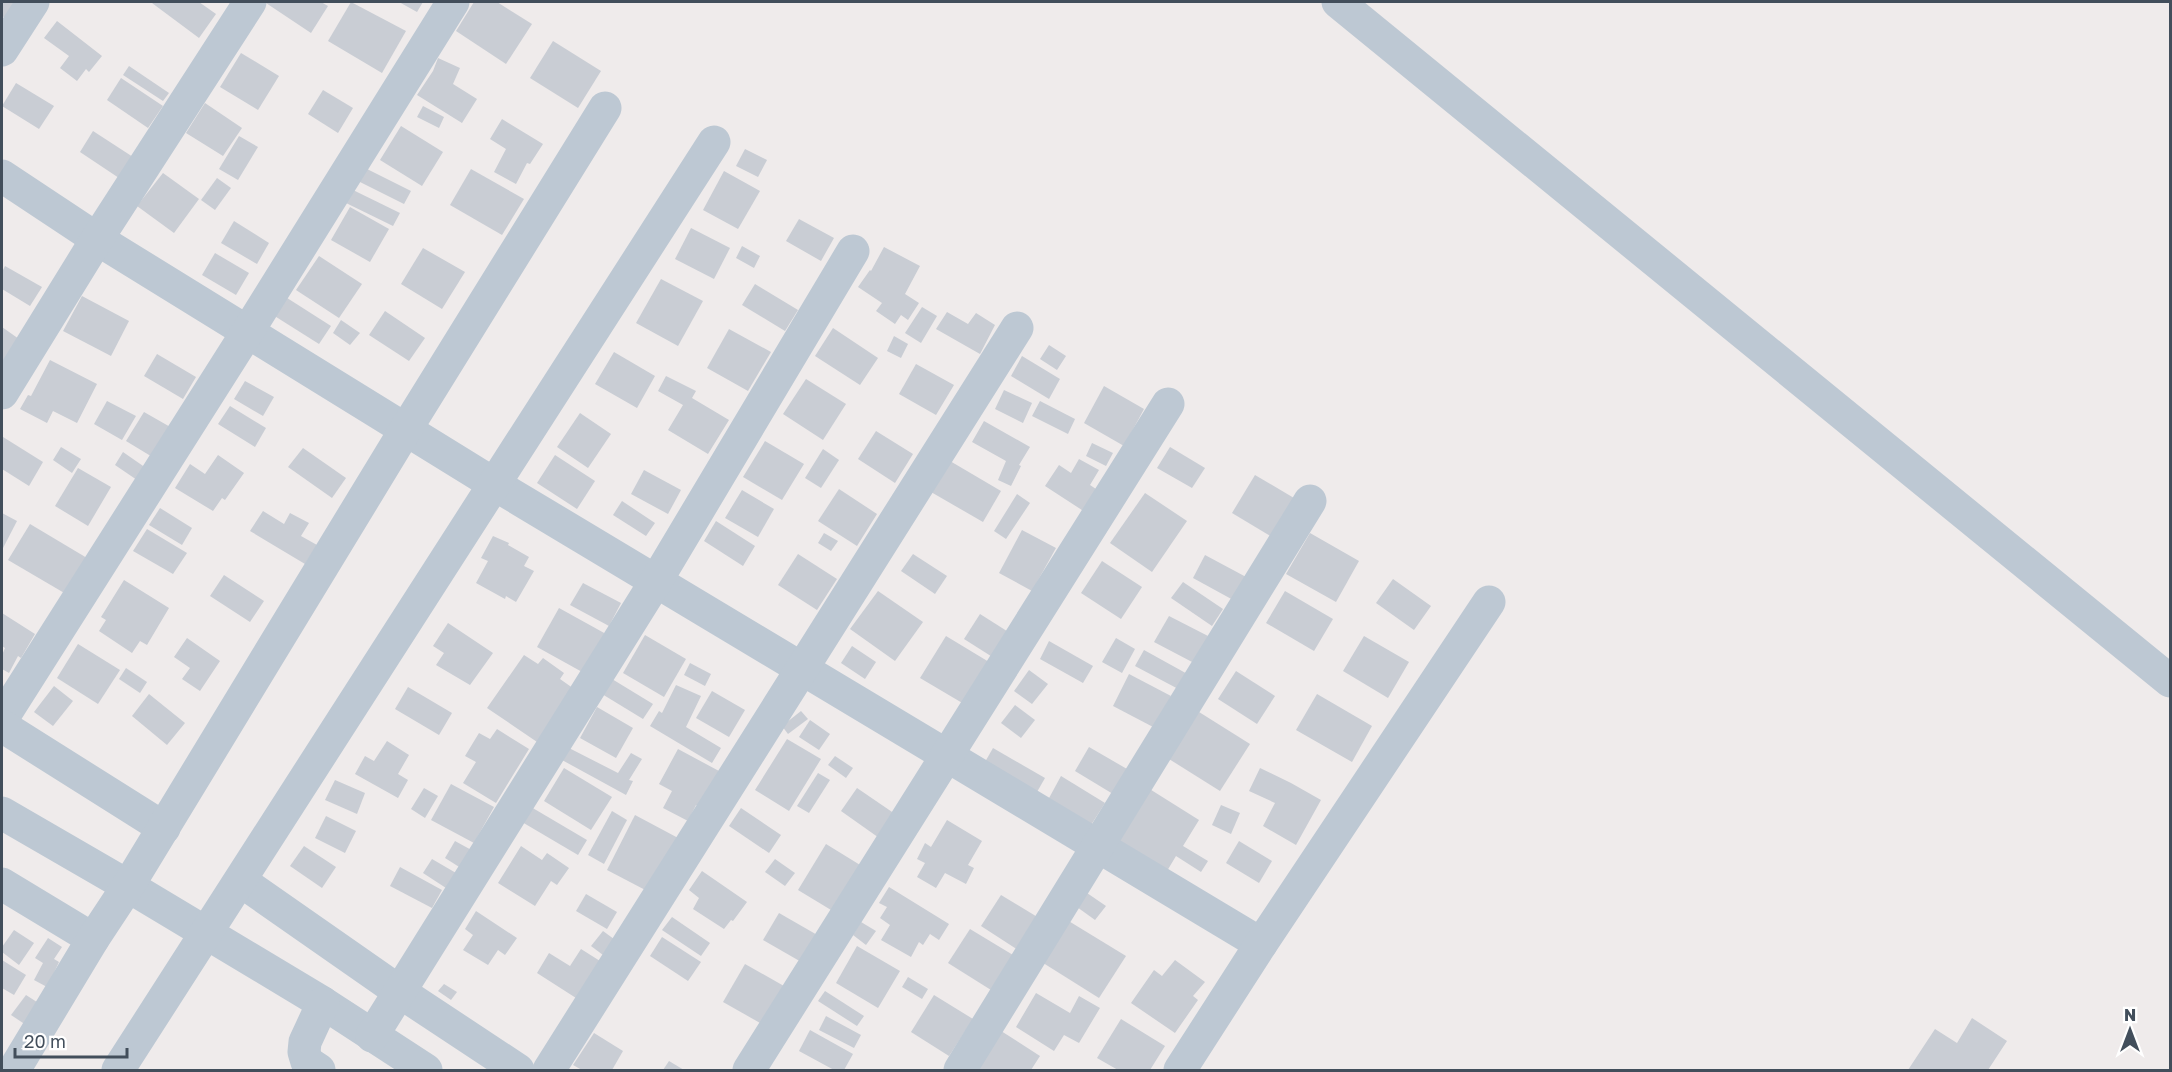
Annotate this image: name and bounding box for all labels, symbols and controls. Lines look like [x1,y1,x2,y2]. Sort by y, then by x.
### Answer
north arrow [2100,1000,2160,1060]
text: N [2124,1005,2136,1025]
scale bar [15,1021,128,1059]
text: 20 m [24,1030,66,1052]

